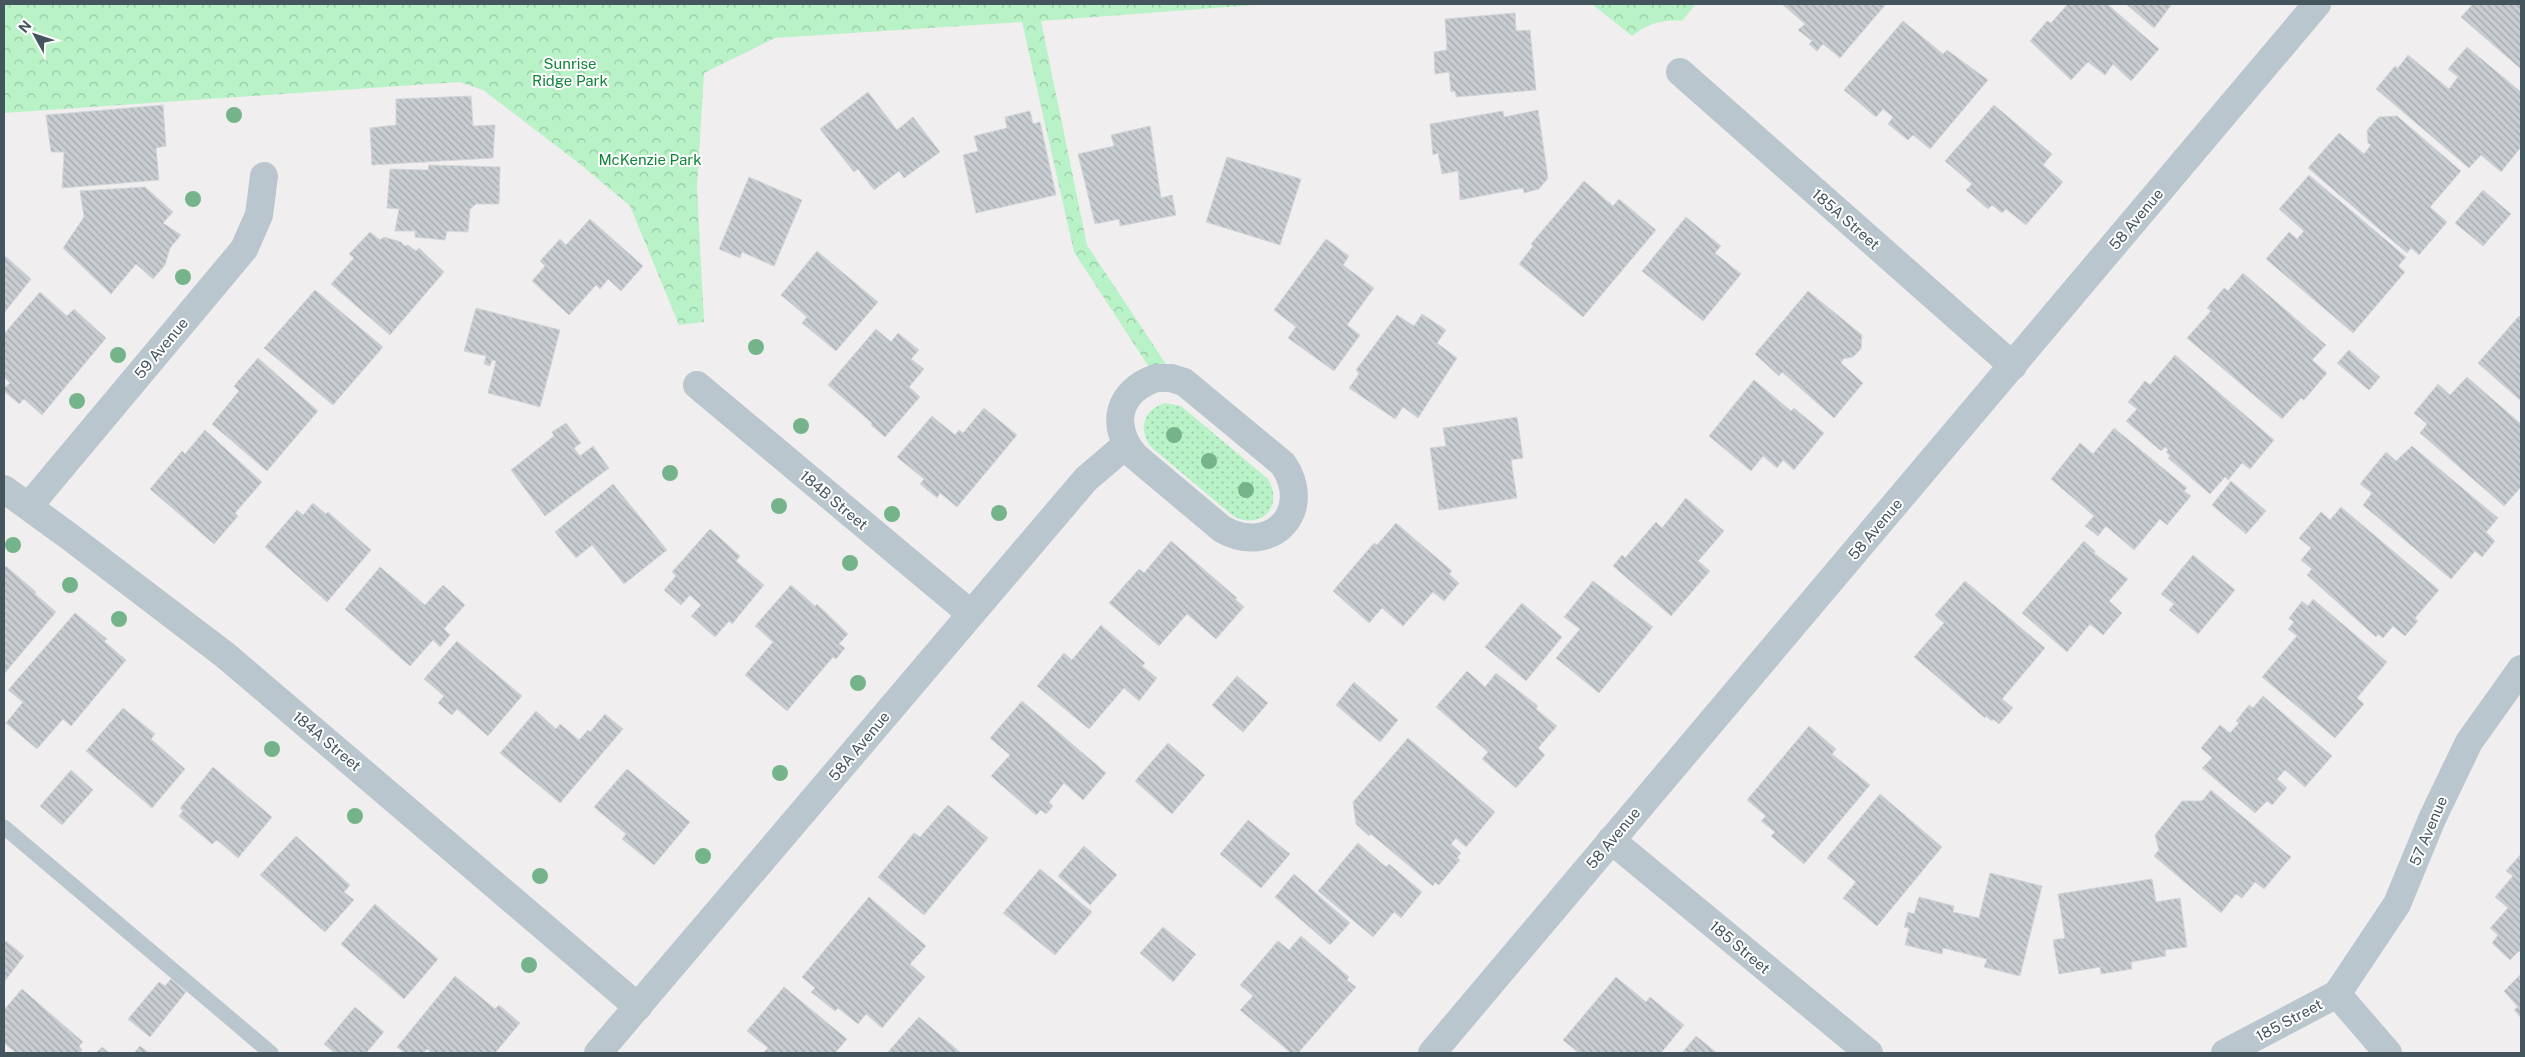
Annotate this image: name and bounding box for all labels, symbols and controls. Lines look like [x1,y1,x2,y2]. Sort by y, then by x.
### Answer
north arrow [10,10,60,60]
text: N [15,17,35,36]
park label: Sunrise Ridge Park [532,55,608,89]
park label: McKenzie Park [598,151,702,168]
street label: 185A Street [1809,185,1883,253]
street label: 58 Avenue [2106,185,2166,253]
street label: 59 Avenue [131,314,191,382]
street label: 184B Street [797,467,871,533]
street label: 58 Avenue [1845,495,1905,563]
street label: 184A Street [290,708,365,774]
street label: 58A Avenue [825,708,893,784]
street label: 57 Avenue [2406,794,2450,868]
street label: 58 Avenue [1583,804,1643,872]
street label: 185 Street [1707,917,1774,977]
street label: 185 Street [2253,995,2325,1045]

